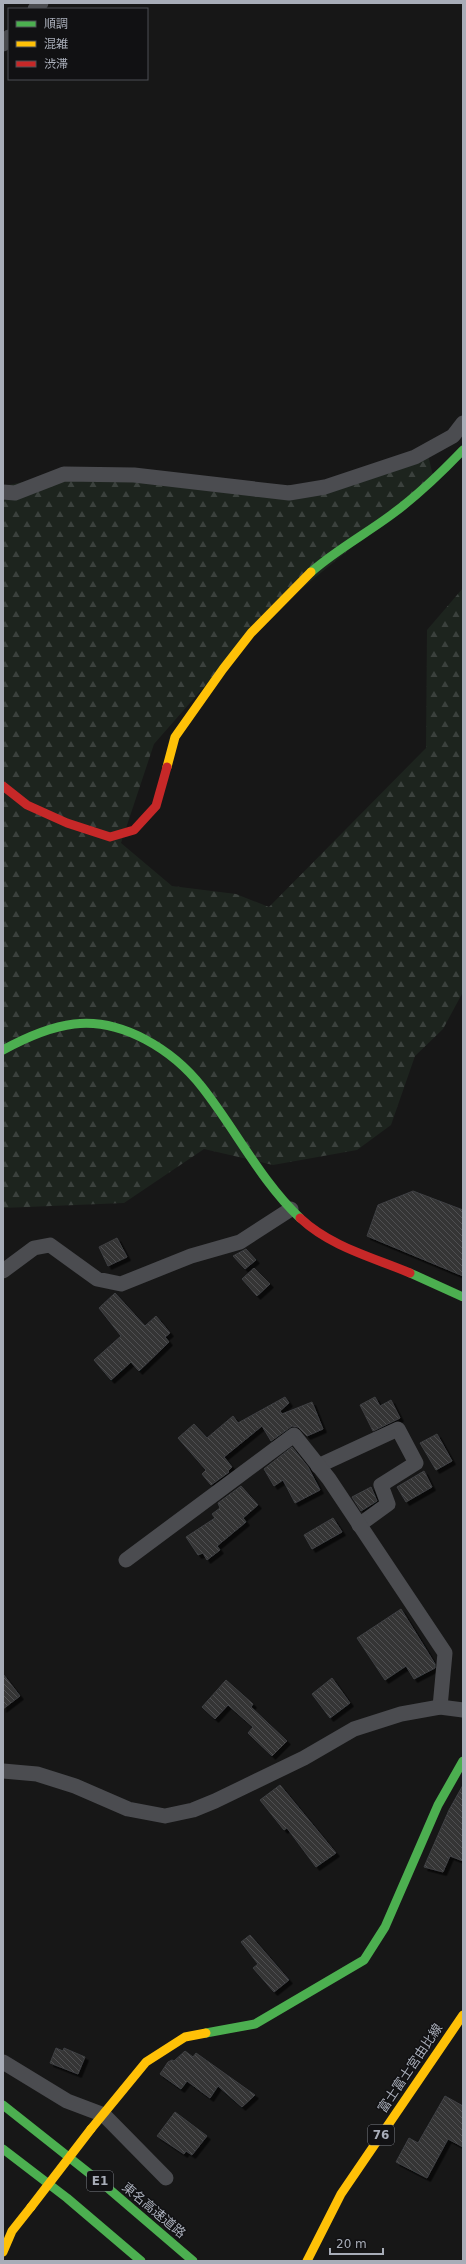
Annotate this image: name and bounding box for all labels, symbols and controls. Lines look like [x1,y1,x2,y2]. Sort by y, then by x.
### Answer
legend [8,8,148,80]
text: 順調 [44,17,68,31]
text: 混雑 [44,37,68,51]
text: 渋滞 [44,57,68,71]
street label: 富士富士宮由比線 [375,2021,445,2115]
road number: 76 [368,2125,394,2145]
road number: E1 [87,2171,113,2191]
street label: 東名高速道路 [119,2179,189,2241]
scale bar [330,2230,383,2256]
text: 20 m [336,2237,367,2251]

